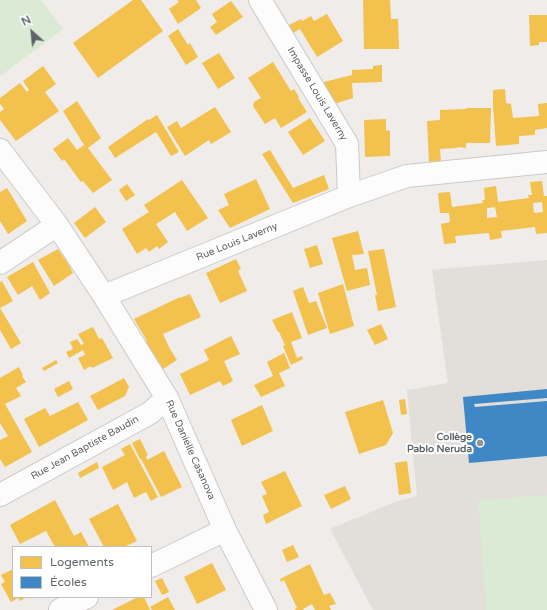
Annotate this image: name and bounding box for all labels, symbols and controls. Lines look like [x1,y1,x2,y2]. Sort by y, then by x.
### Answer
north arrow [12,12,52,52]
text: N [19,13,33,29]
street label: Impasse Louis Laverny [284,45,350,143]
street label: Rue Louis Laverny [195,220,279,264]
street label: Rue Danielle Casanova [163,398,217,502]
street label: Rue Jean Baptiste Baudin [29,413,141,483]
place label: Collège Pablo Neruda [407,431,472,454]
marker: Collège Pablo Neruda [475,438,485,448]
legend [12,546,152,598]
text: Logements [50,555,114,569]
text: Écoles [50,575,87,589]

